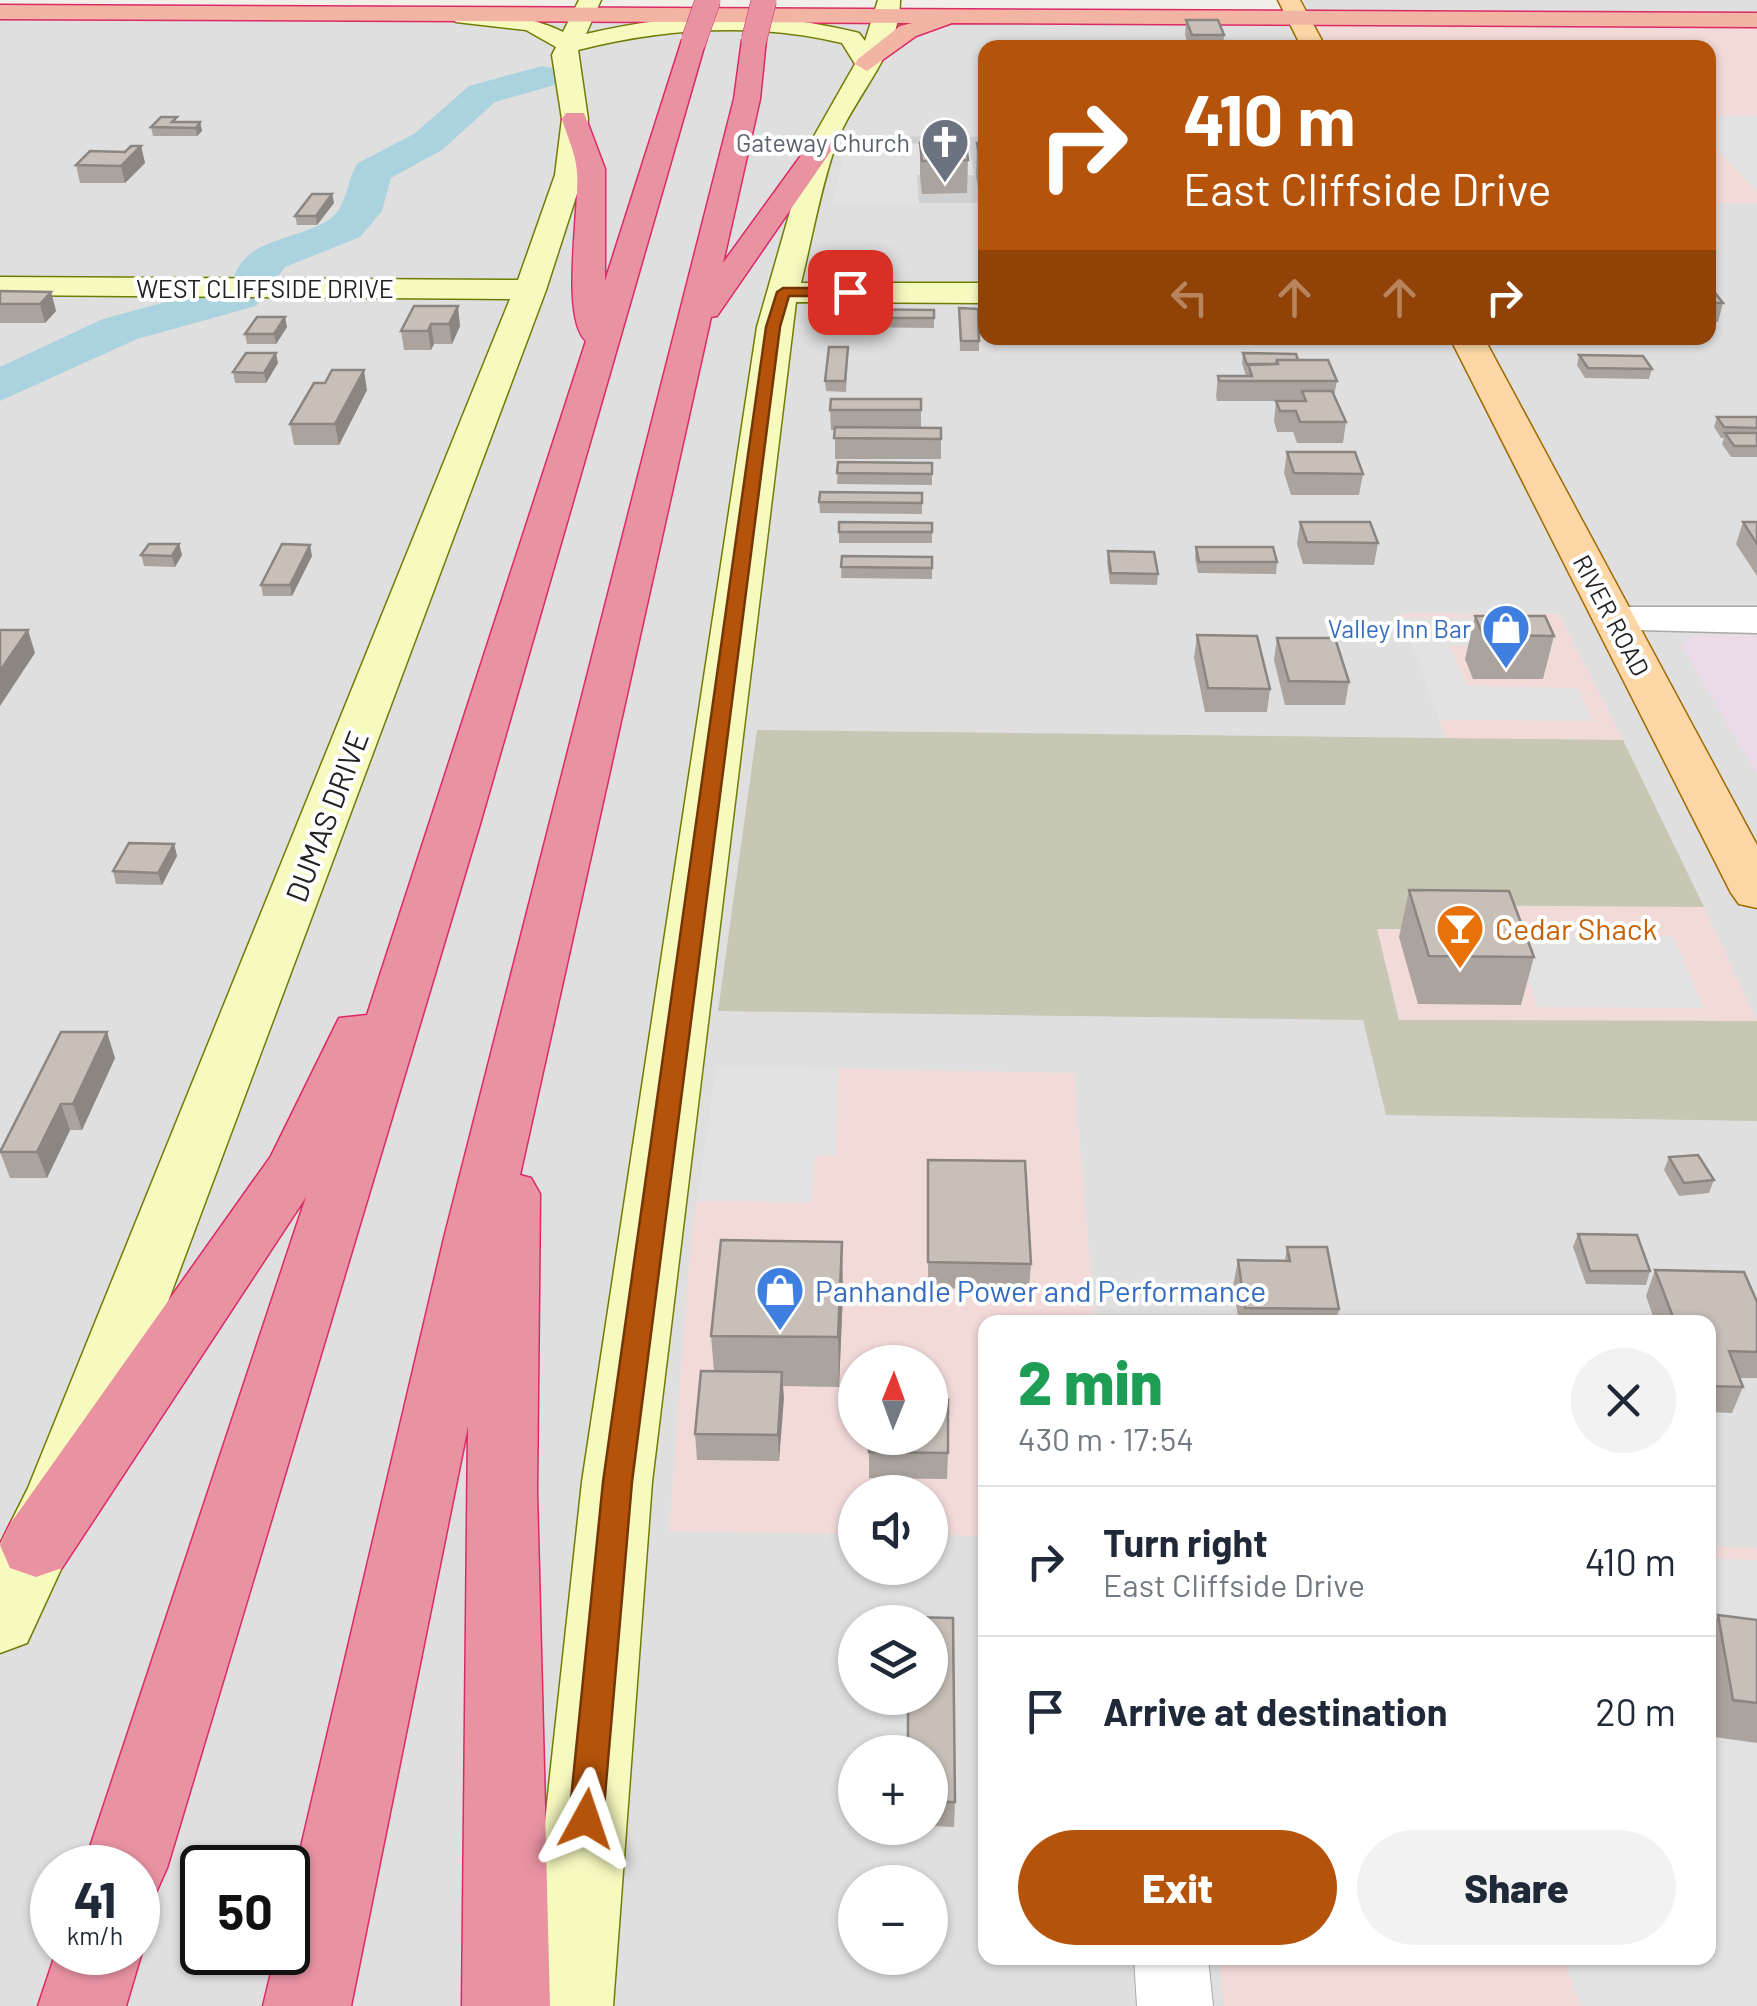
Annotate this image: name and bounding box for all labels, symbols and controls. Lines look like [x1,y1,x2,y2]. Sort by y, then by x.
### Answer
text: 410 m [1183,76,1356,160]
icon: right [1018,80,1148,210]
church icon: Gateway Church [919,116,971,184]
place label: Gateway Church [736,127,910,157]
text: East Cliffside Drive [1183,161,1552,215]
pin [808,250,893,335]
icon: arrive [823,265,878,320]
icon: left [1162,270,1217,325]
icon: ahead [1267,270,1322,325]
icon: ahead [1372,270,1427,325]
icon: right [1477,270,1532,325]
street label: WEST CLIFFSIDE DRIVE [136,273,394,303]
street label: RIVER ROAD [1568,549,1656,681]
shop icon: Valley Inn Bar [1480,602,1532,670]
place label: Valley Inn Bar [1328,613,1471,643]
street label: DUMAS DRIVE [277,725,375,907]
bar icon: Cedar Shack [1434,902,1486,970]
place label: Cedar Shack [1495,910,1657,946]
shop icon: Panhandle Power and Performance [754,1264,806,1332]
place label: Panhandle Power and Performance [815,1272,1266,1308]
north arrow [838,1345,948,1455]
map controls [838,1345,948,1975]
text: 2 min [1018,1345,1163,1417]
button: close [1571,1348,1676,1453]
text: 430 m · 17:54 [1018,1419,1194,1457]
button: sound [838,1475,948,1585]
text: Turn right [1103,1519,1268,1565]
icon: right [1018,1534,1073,1589]
text: 410 m [1585,1538,1676,1584]
text: East Cliffside Drive [1103,1565,1365,1603]
button: layers [838,1605,948,1715]
icon: arrive [1018,1684,1073,1739]
text: Arrive at destination [1103,1688,1448,1734]
text: 20 m [1595,1688,1676,1734]
button: + [838,1735,948,1845]
position arrow [534,1767,638,1871]
button: Exit [1018,1830,1337,1945]
button: Share [1357,1830,1676,1945]
speed limit sign: 50 [180,1845,310,1975]
button: − [838,1865,948,1975]
text: 41 [73,1868,117,1928]
text: km/h [67,1920,123,1950]

